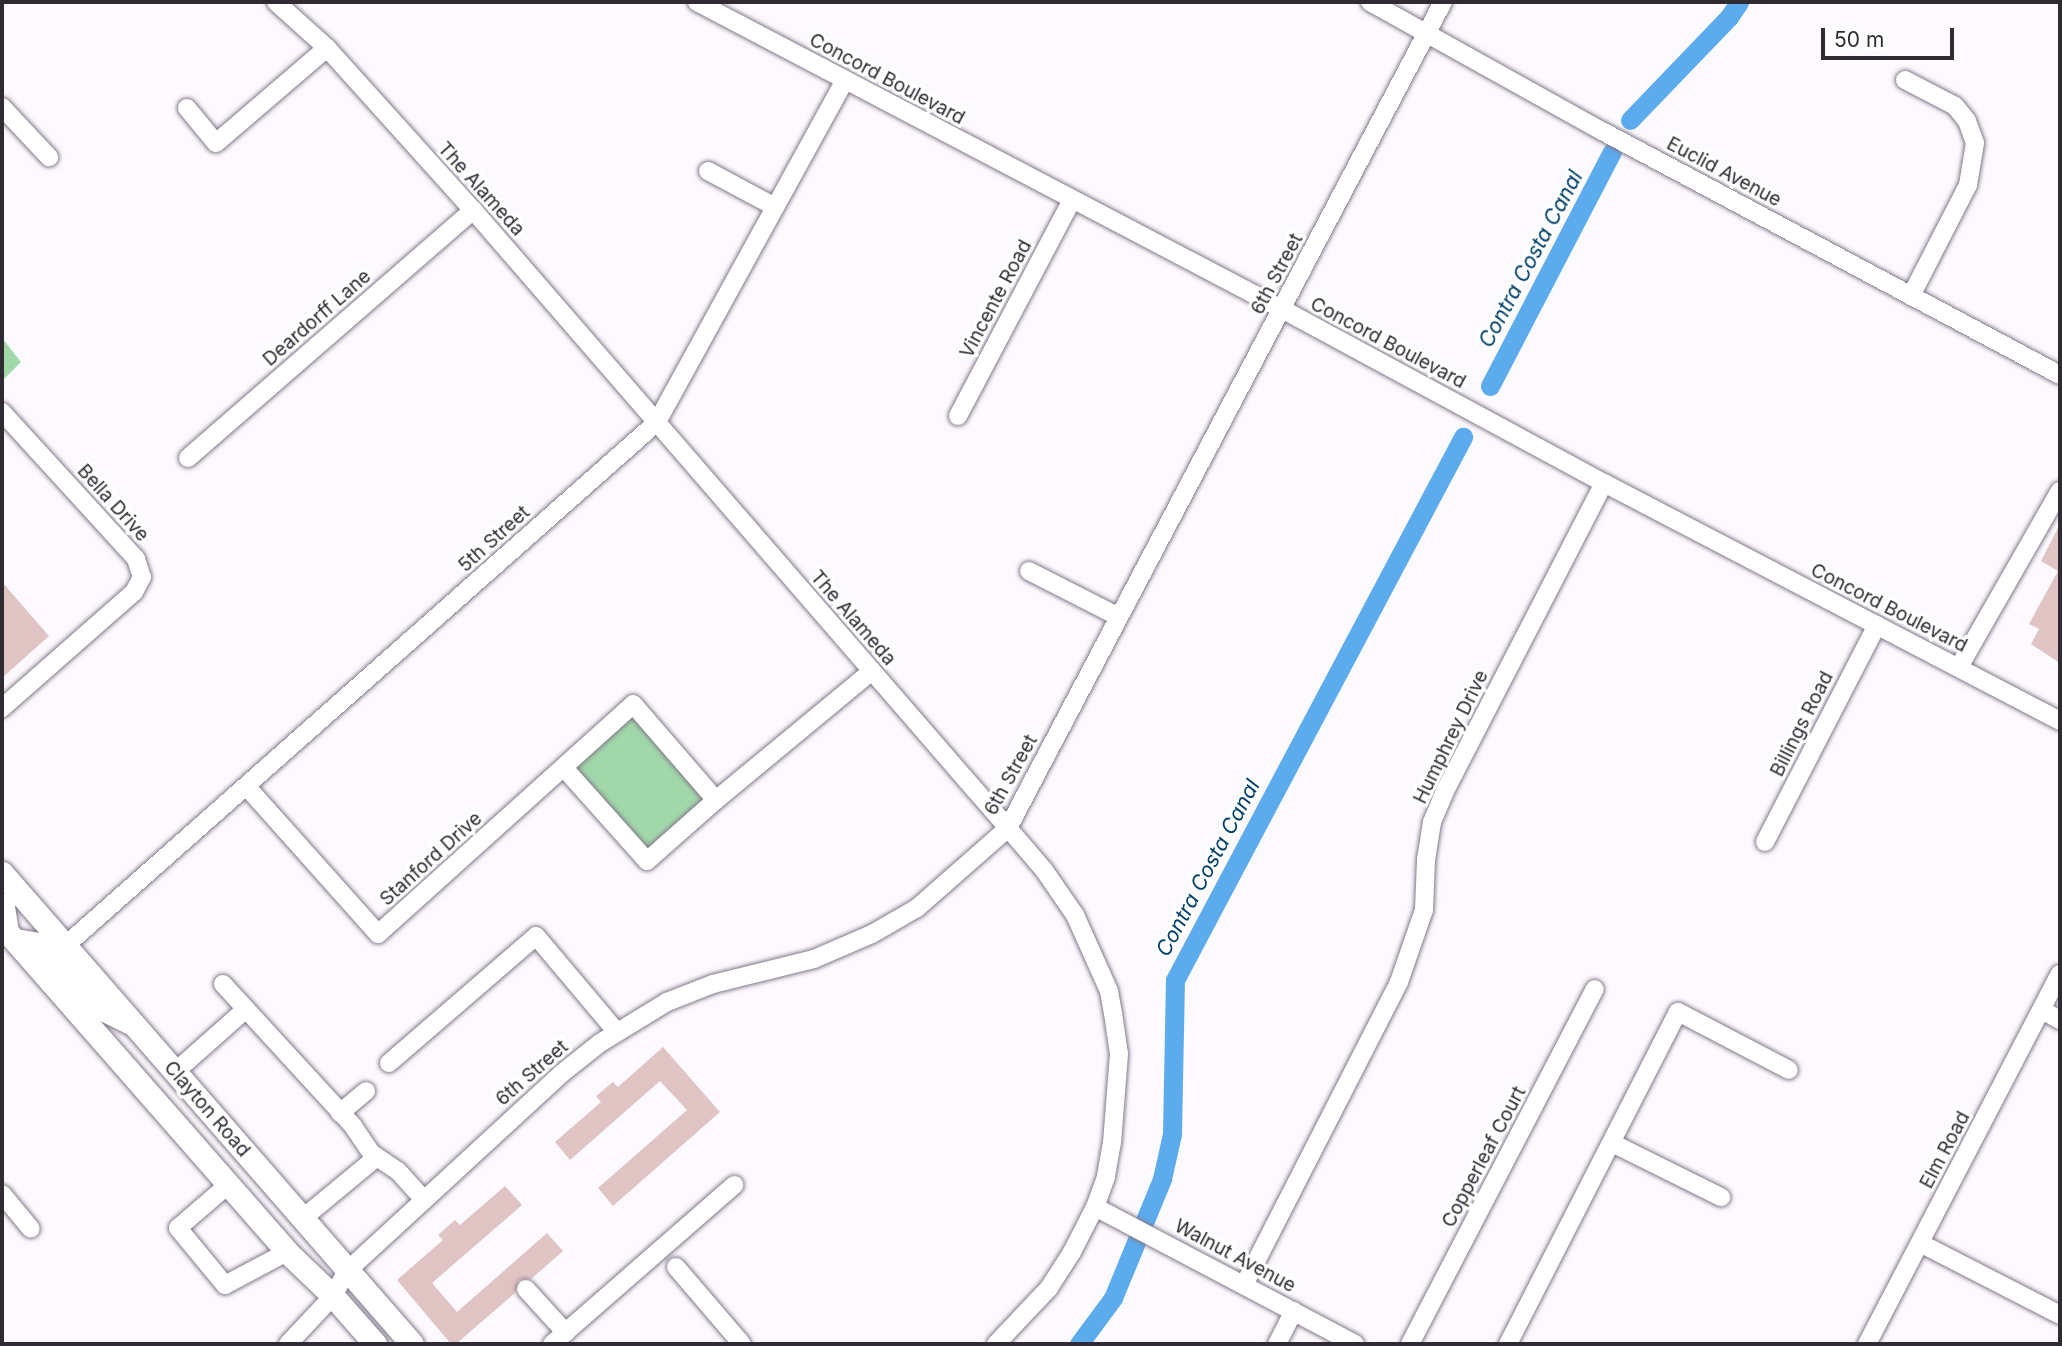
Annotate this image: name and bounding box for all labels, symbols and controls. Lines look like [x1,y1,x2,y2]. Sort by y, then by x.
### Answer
scale bar [1824,14,1957,58]
text: 50 m [1834,27,1884,52]
street label: Concord Boulevard [805,28,969,130]
street label: Euclid Avenue [1663,132,1785,212]
street label: The Alameda [433,137,529,241]
water label: Contra Costa Canal [1474,166,1588,352]
street label: 6th Street [1246,230,1308,318]
street label: Vincente Road [955,236,1037,362]
street label: Deardorff Lane [258,265,376,371]
street label: Concord Boulevard [1306,292,1470,394]
street label: Bella Drive [72,460,154,546]
street label: 5th Street [454,501,534,577]
street label: Concord Boulevard [1807,559,1971,657]
street label: The Alameda [806,566,900,670]
street label: Humphrey Drive [1409,667,1493,807]
street label: Billings Road [1766,668,1838,780]
street label: 6th Street [980,731,1042,819]
water label: Contra Costa Canal [1151,775,1265,961]
street label: Stanford Drive [375,807,487,911]
street label: 6th Street [491,1035,573,1111]
street label: Clayton Road [159,1056,255,1162]
street label: Copperleaf Court [1437,1083,1531,1231]
street label: Elm Road [1915,1108,1975,1192]
street label: Walnut Avenue [1171,1215,1299,1297]

